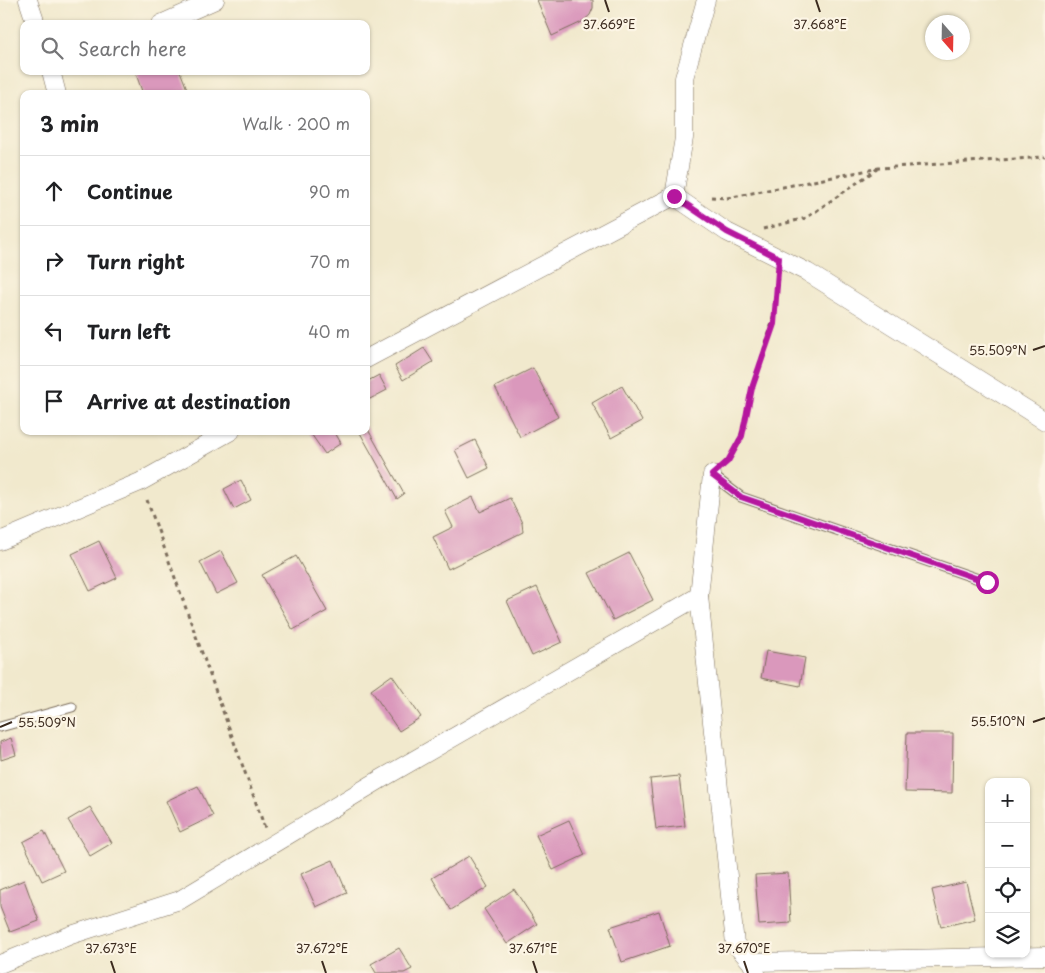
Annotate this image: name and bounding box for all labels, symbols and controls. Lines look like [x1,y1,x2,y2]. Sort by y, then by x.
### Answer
text: 37.669°E [582,15,636,33]
text: 37.668°E [793,15,847,33]
north arrow [925,15,970,60]
search box [20,20,370,75]
icon: search [38,34,66,62]
text: Search here [78,34,187,62]
text: 3 min [40,107,99,139]
text: Walk · 200 m [242,111,350,135]
icon: ahead [40,177,68,205]
text: Continue [87,177,173,205]
text: 90 m [309,179,350,203]
route end [663,185,686,208]
icon: right [40,247,68,275]
text: Turn right [87,247,185,275]
text: 70 m [310,249,350,273]
icon: left [40,317,68,345]
text: Turn left [87,317,171,345]
text: 40 m [308,319,350,343]
text: 55.509°N [969,341,1027,359]
icon: arrive [40,387,68,415]
text: Arrive at destination [87,387,291,415]
route start [976,571,999,594]
text: 55.510°N [971,712,1025,730]
text: 55.509°N [18,713,76,731]
map controls [985,778,1030,958]
button: + [985,778,1030,823]
button: − [985,823,1030,868]
button: locate [985,868,1030,913]
button: layers [985,913,1030,958]
text: 37.673°E [85,939,137,957]
text: 37.672°E [296,939,348,957]
text: 37.671°E [508,939,558,957]
text: 37.670°E [717,939,771,957]

